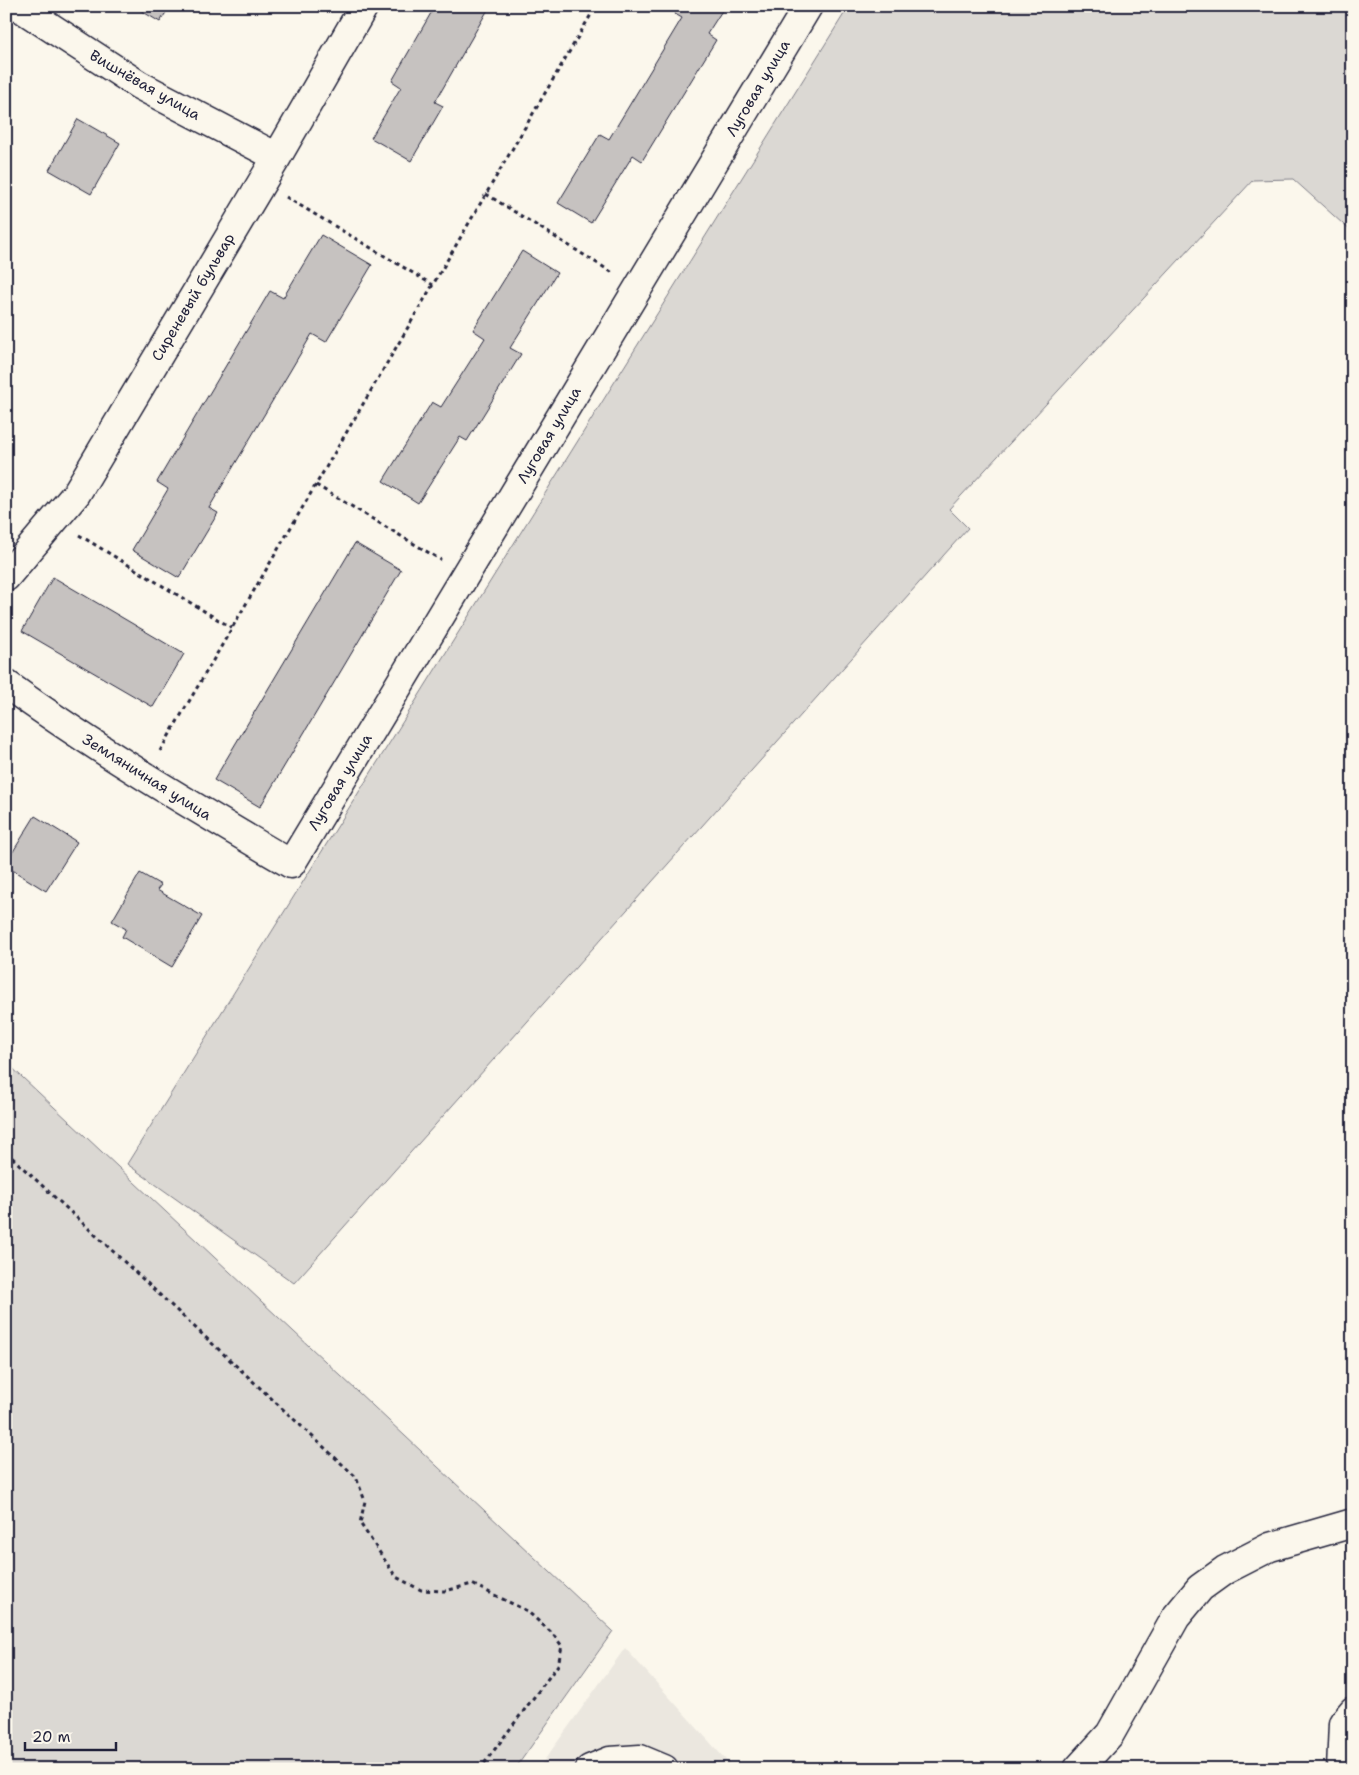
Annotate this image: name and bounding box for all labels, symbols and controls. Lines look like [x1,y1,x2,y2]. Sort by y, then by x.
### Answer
street label: Луговая улица [721,35,795,140]
street label: Вишнёвая улица [86,45,205,125]
street label: Сиреневый бульвар [147,229,239,365]
street label: Луговая улица [512,382,586,487]
street label: Земляничная улица [79,729,216,825]
street label: Луговая улица [303,729,377,834]
scale bar [25,1720,116,1752]
text: 20 m [32,1727,71,1747]

